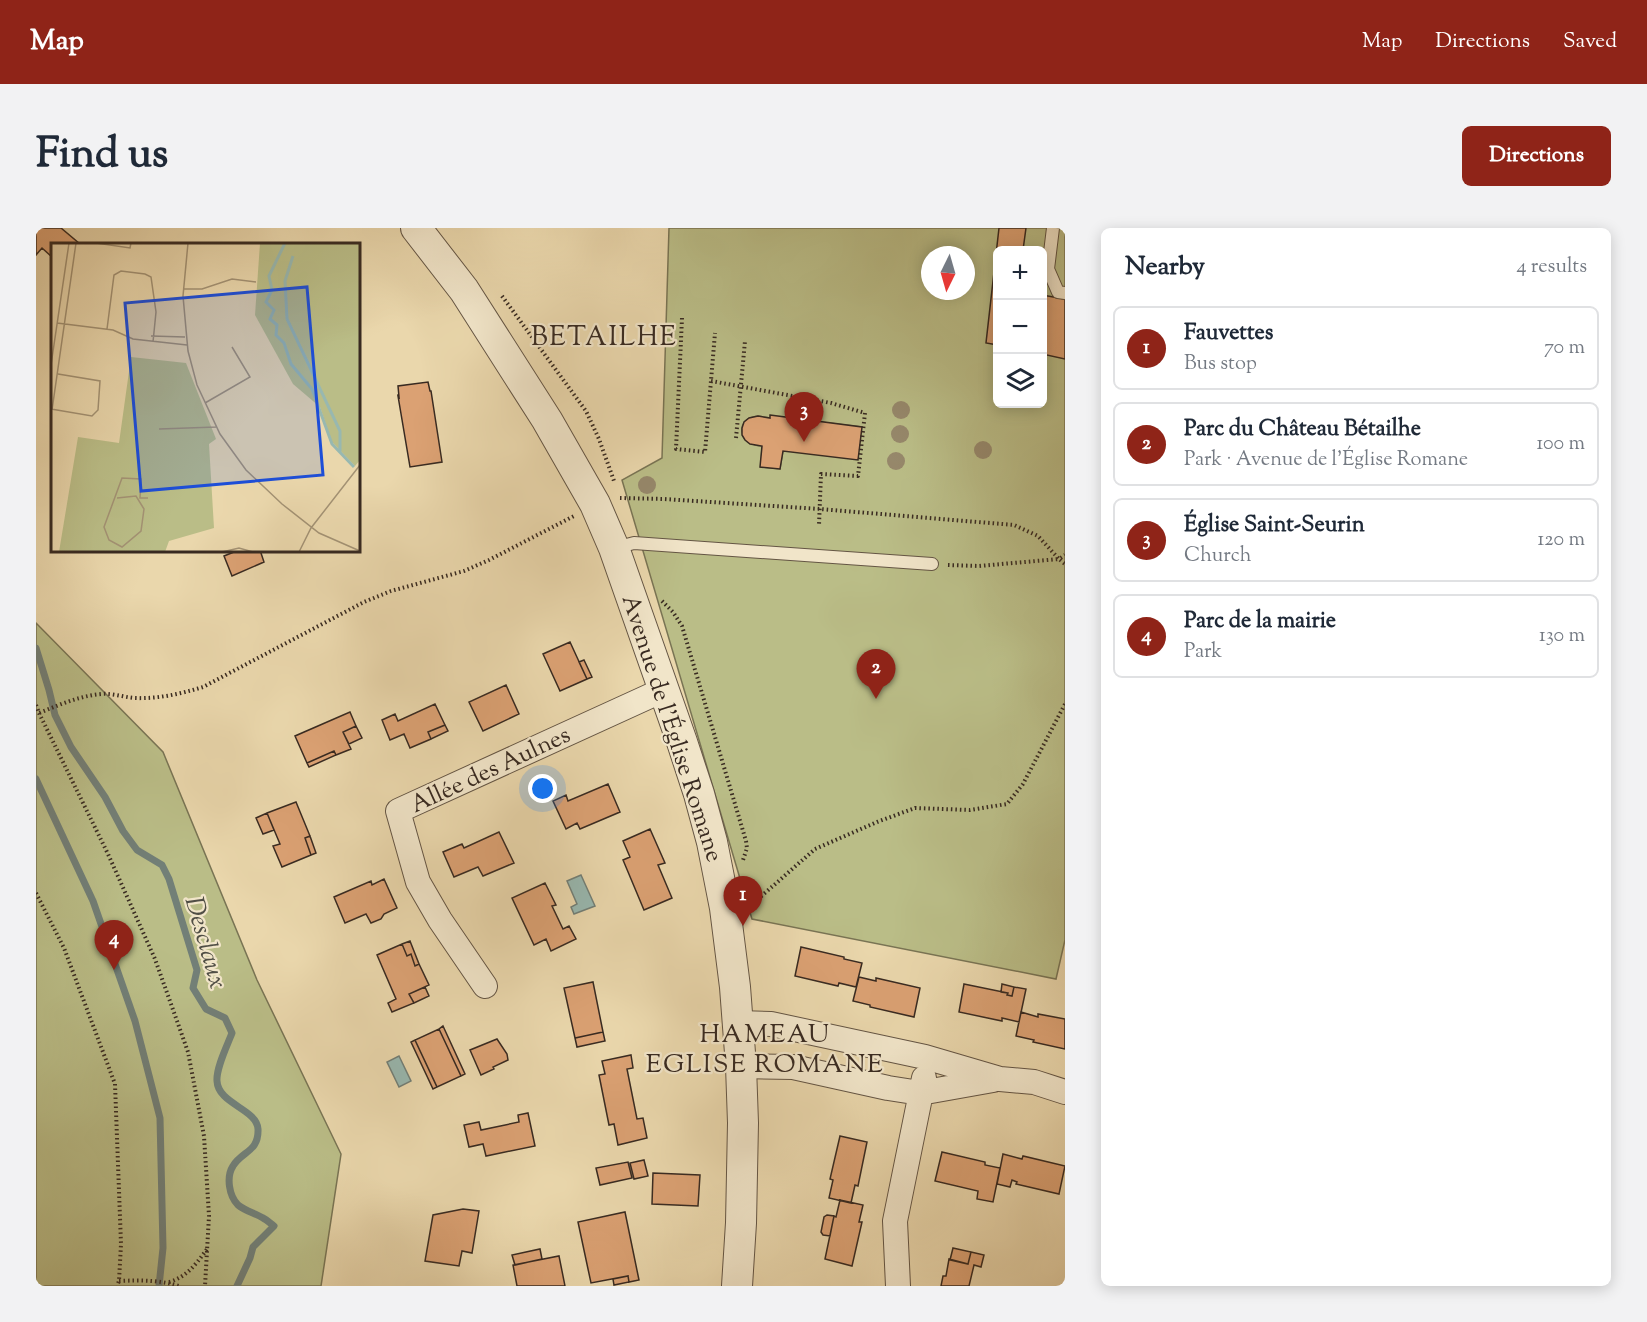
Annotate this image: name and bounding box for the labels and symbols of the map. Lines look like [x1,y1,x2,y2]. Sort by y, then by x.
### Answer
inset map [51,243,360,552]
north arrow [921,246,975,300]
district label: BETAILHE [531,319,677,358]
pin: 3 [784,392,824,442]
street label: Avenue de l'Église Romane [612,591,730,866]
pin: 2 [856,650,896,699]
street label: Allée des Aulnes [405,719,576,823]
your location [528,774,557,803]
pin: 1 [724,876,762,926]
water label: Desclaux [174,892,235,993]
pin: 4 [94,920,134,970]
district label: HAMEAU EGLISE ROMANE [646,1017,884,1084]

